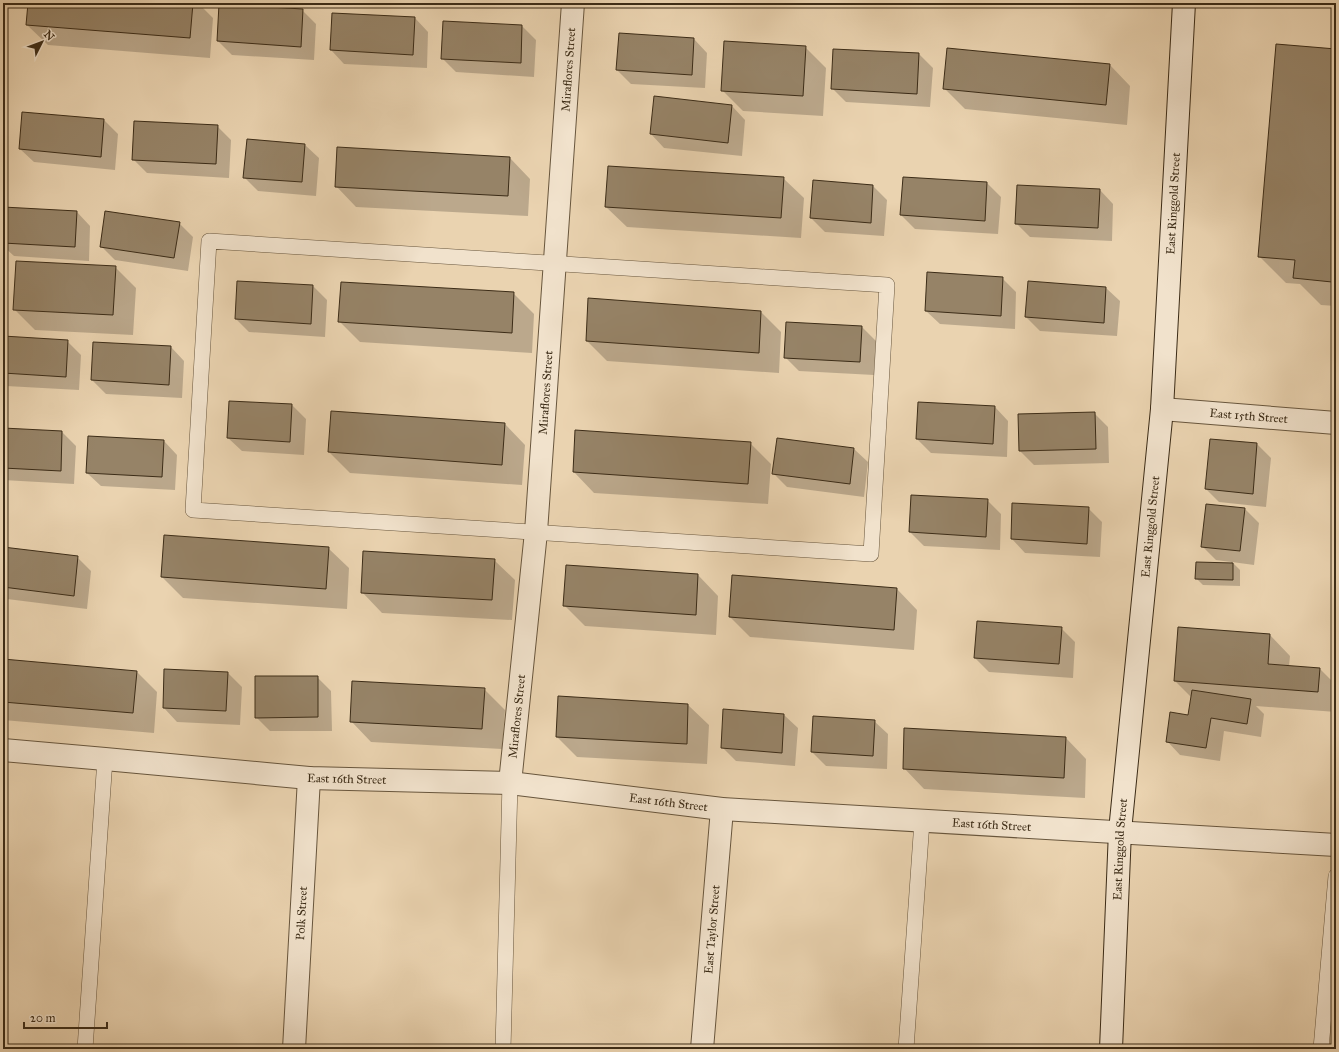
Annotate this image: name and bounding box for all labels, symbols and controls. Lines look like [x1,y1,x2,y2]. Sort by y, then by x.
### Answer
north arrow [22,22,62,62]
street label: Miraflores Street [558,26,578,112]
text: N [41,28,57,44]
street label: East Ringgold Street [1163,151,1183,255]
street label: Miraflores Street [536,349,556,435]
street label: East 15th Street [1209,406,1289,426]
street label: East Ringgold Street [1138,474,1162,578]
street label: Miraflores Street [506,673,528,759]
street label: East 16th Street [307,771,387,787]
street label: East 16th Street [628,791,709,814]
street label: East Ringgold Street [1110,797,1130,901]
street label: East 16th Street [952,816,1032,834]
street label: East Taylor Street [701,884,723,974]
street label: Polk Street [293,885,310,941]
scale bar [24,1004,107,1030]
text: 20 m [30,1011,56,1025]

